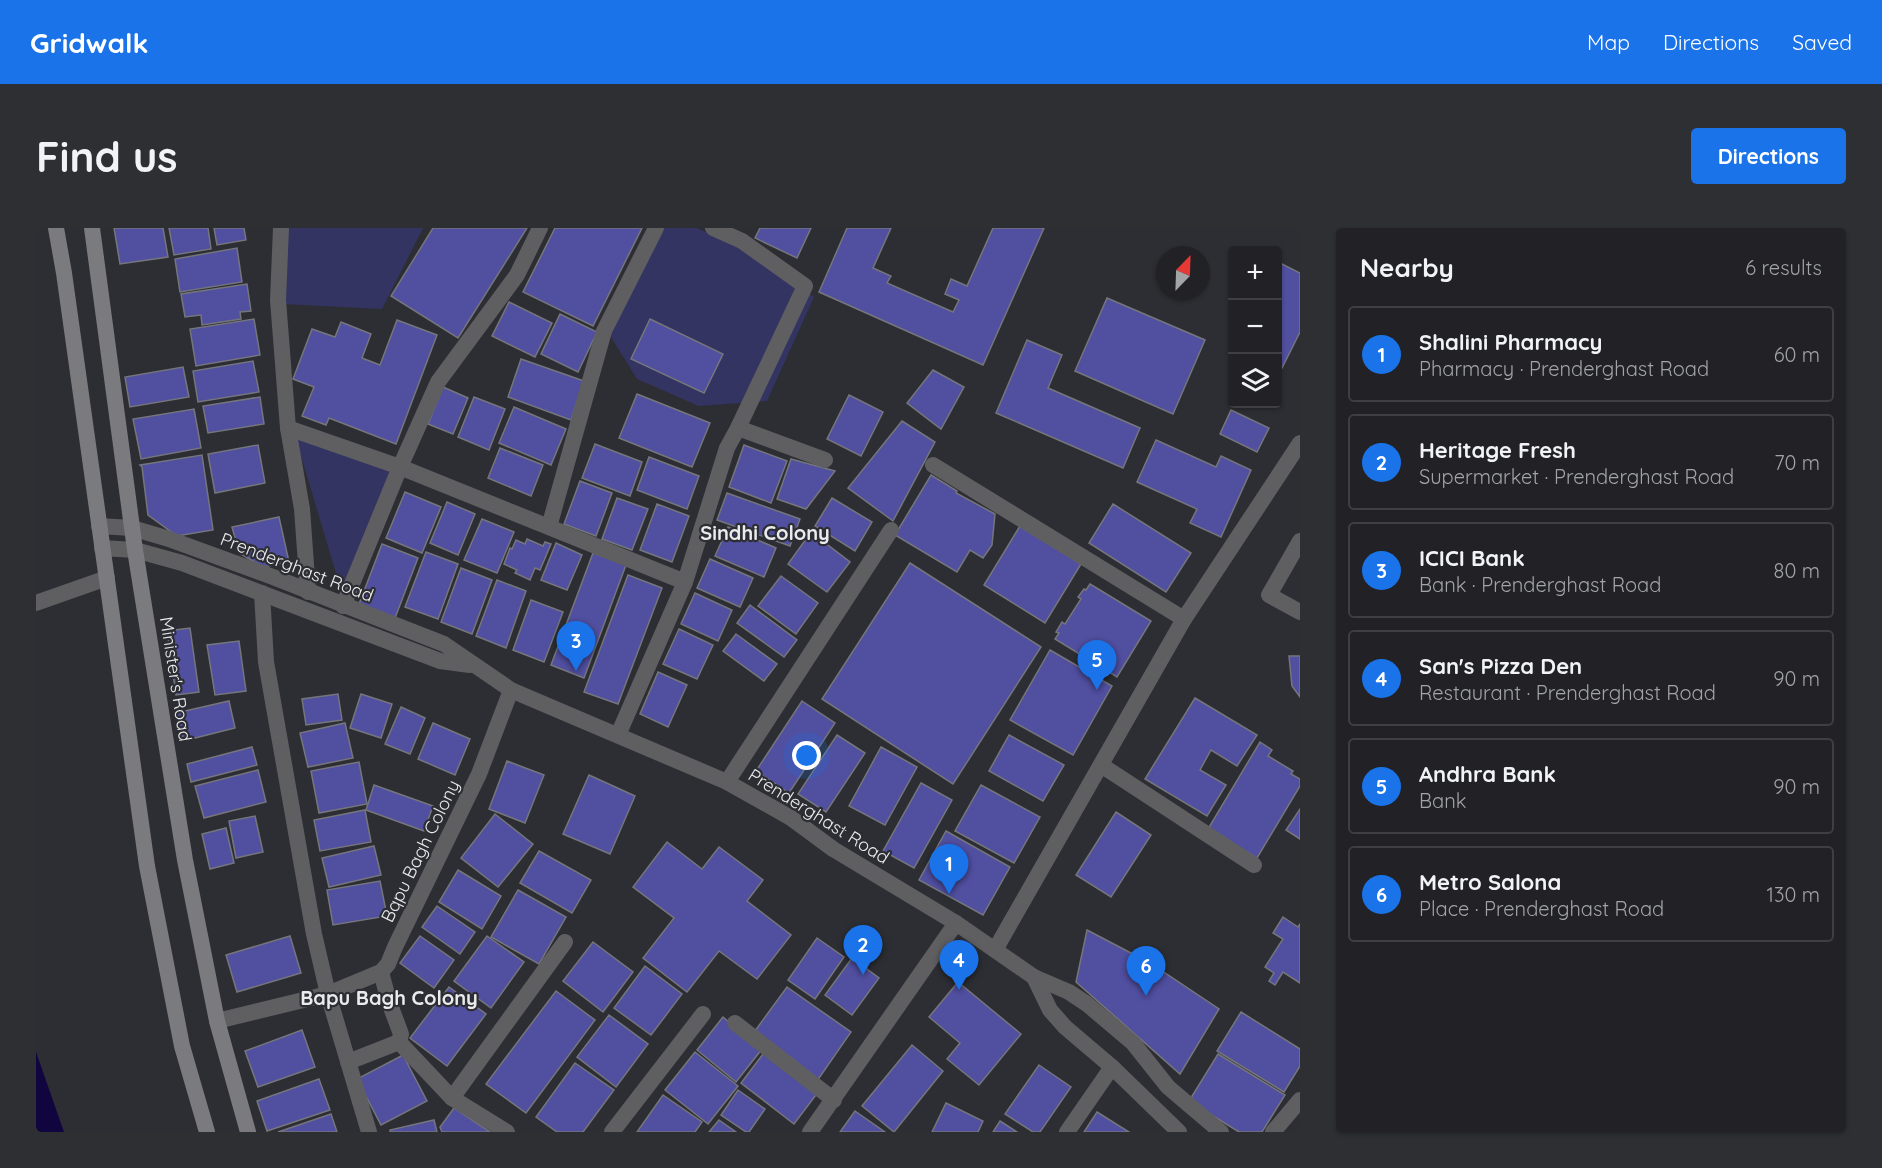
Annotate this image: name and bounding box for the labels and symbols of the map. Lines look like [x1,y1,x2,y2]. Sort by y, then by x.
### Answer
north arrow [1156,246,1210,300]
district label: Sindhi Colony [700,520,830,545]
street label: Prenderghast Road [217,527,377,607]
street label: Minister's Road [155,615,197,743]
pin: 3 [556,622,596,671]
pin: 5 [1078,640,1116,690]
your location [792,741,821,770]
street label: Prenderghast Road [744,763,894,869]
street label: Bqpu Bagh Colony [376,776,464,926]
pin: 1 [930,844,968,894]
pin: 2 [844,926,882,975]
pin: 4 [940,940,978,990]
pin: 6 [1126,946,1166,996]
district label: Bapu Bagh Colony [300,985,478,1010]

